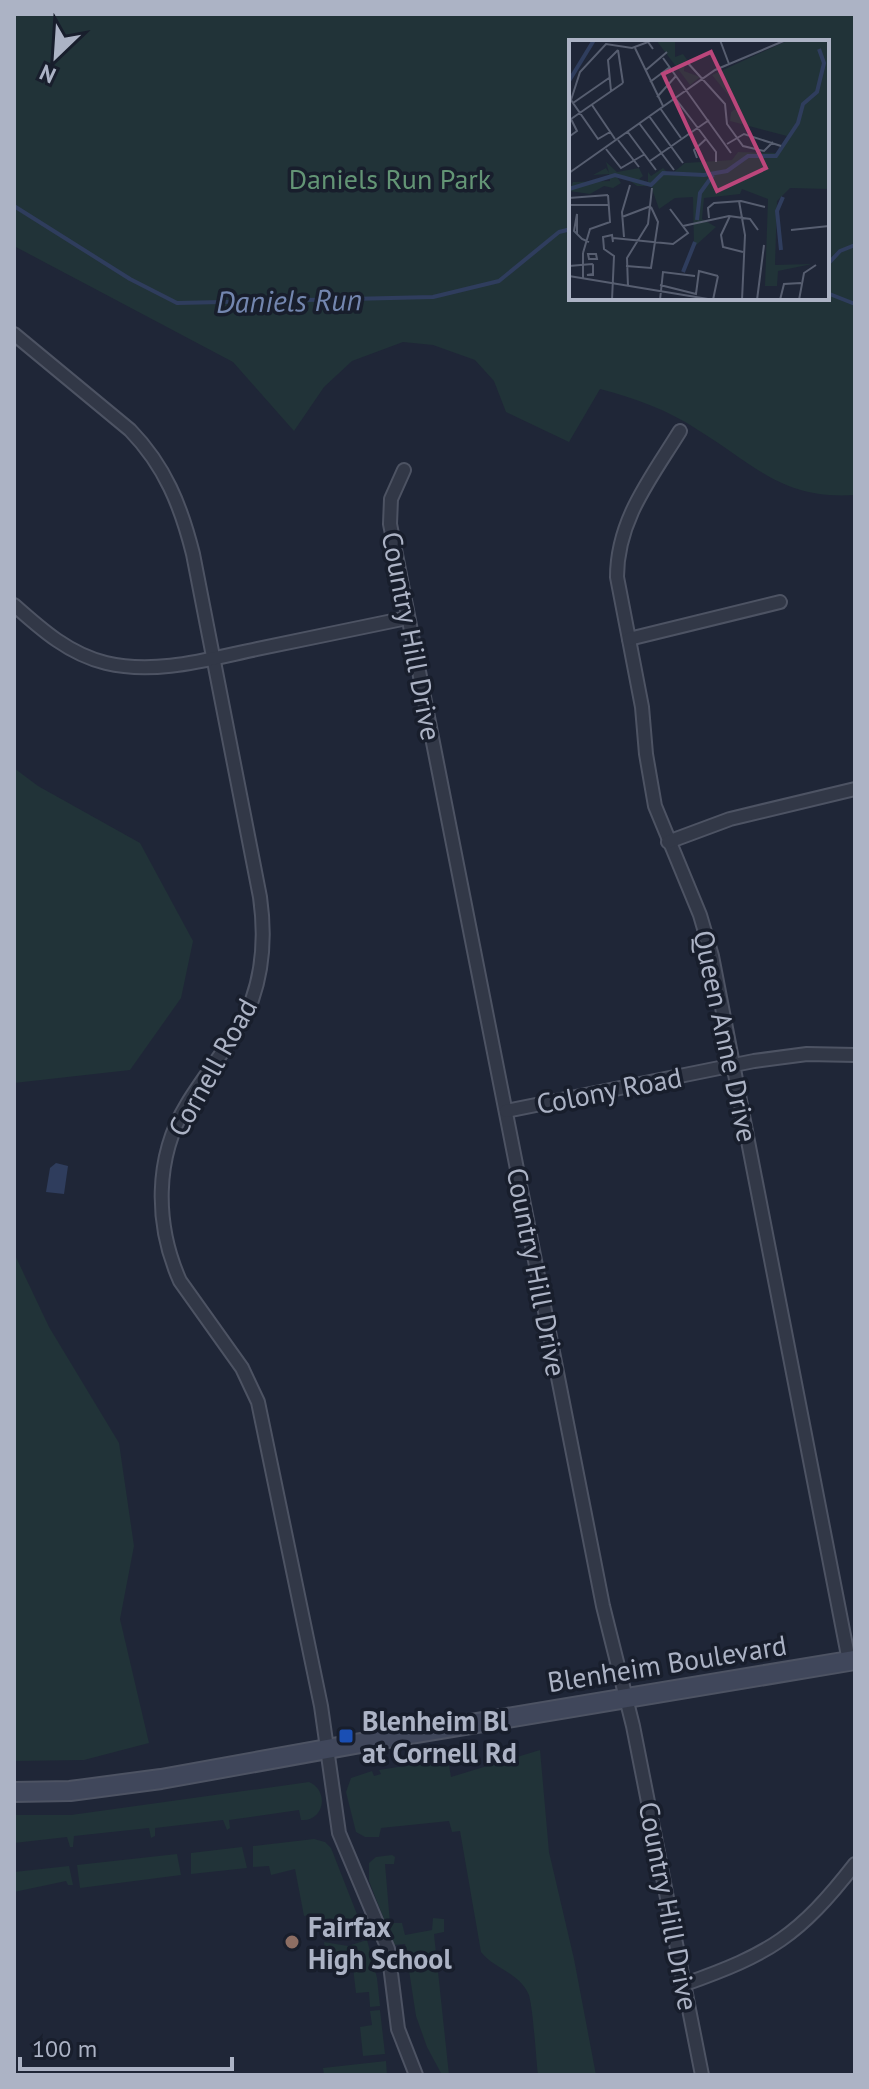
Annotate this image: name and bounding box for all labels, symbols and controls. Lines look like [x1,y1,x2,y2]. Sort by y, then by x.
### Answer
north arrow [16,16,96,96]
inset map [569,40,829,300]
text: N [35,58,60,90]
park label: Daniels Run Park [289,160,492,197]
water label: Daniels Run [216,279,362,321]
street label: Country Hill Drive [374,528,450,744]
street label: Queen Anne Drive [685,927,767,1145]
street label: Cornell Road [159,991,265,1143]
street label: Colony Road [533,1058,685,1122]
street label: Country Hill Drive [499,1164,575,1380]
street label: Blenheim Boulevard [545,1626,789,1700]
place label: Blenheim Bl at Cornell Rd [362,1702,517,1771]
marker: Blenheim Bl at Cornell Rd [337,1727,355,1745]
street label: Country Hill Drive [631,1798,707,2014]
place label: Fairfax High School [308,1908,452,1977]
marker: Fairfax High School [283,1933,301,1951]
scale bar [20,2021,232,2071]
text: 100 m [32,2033,97,2064]

